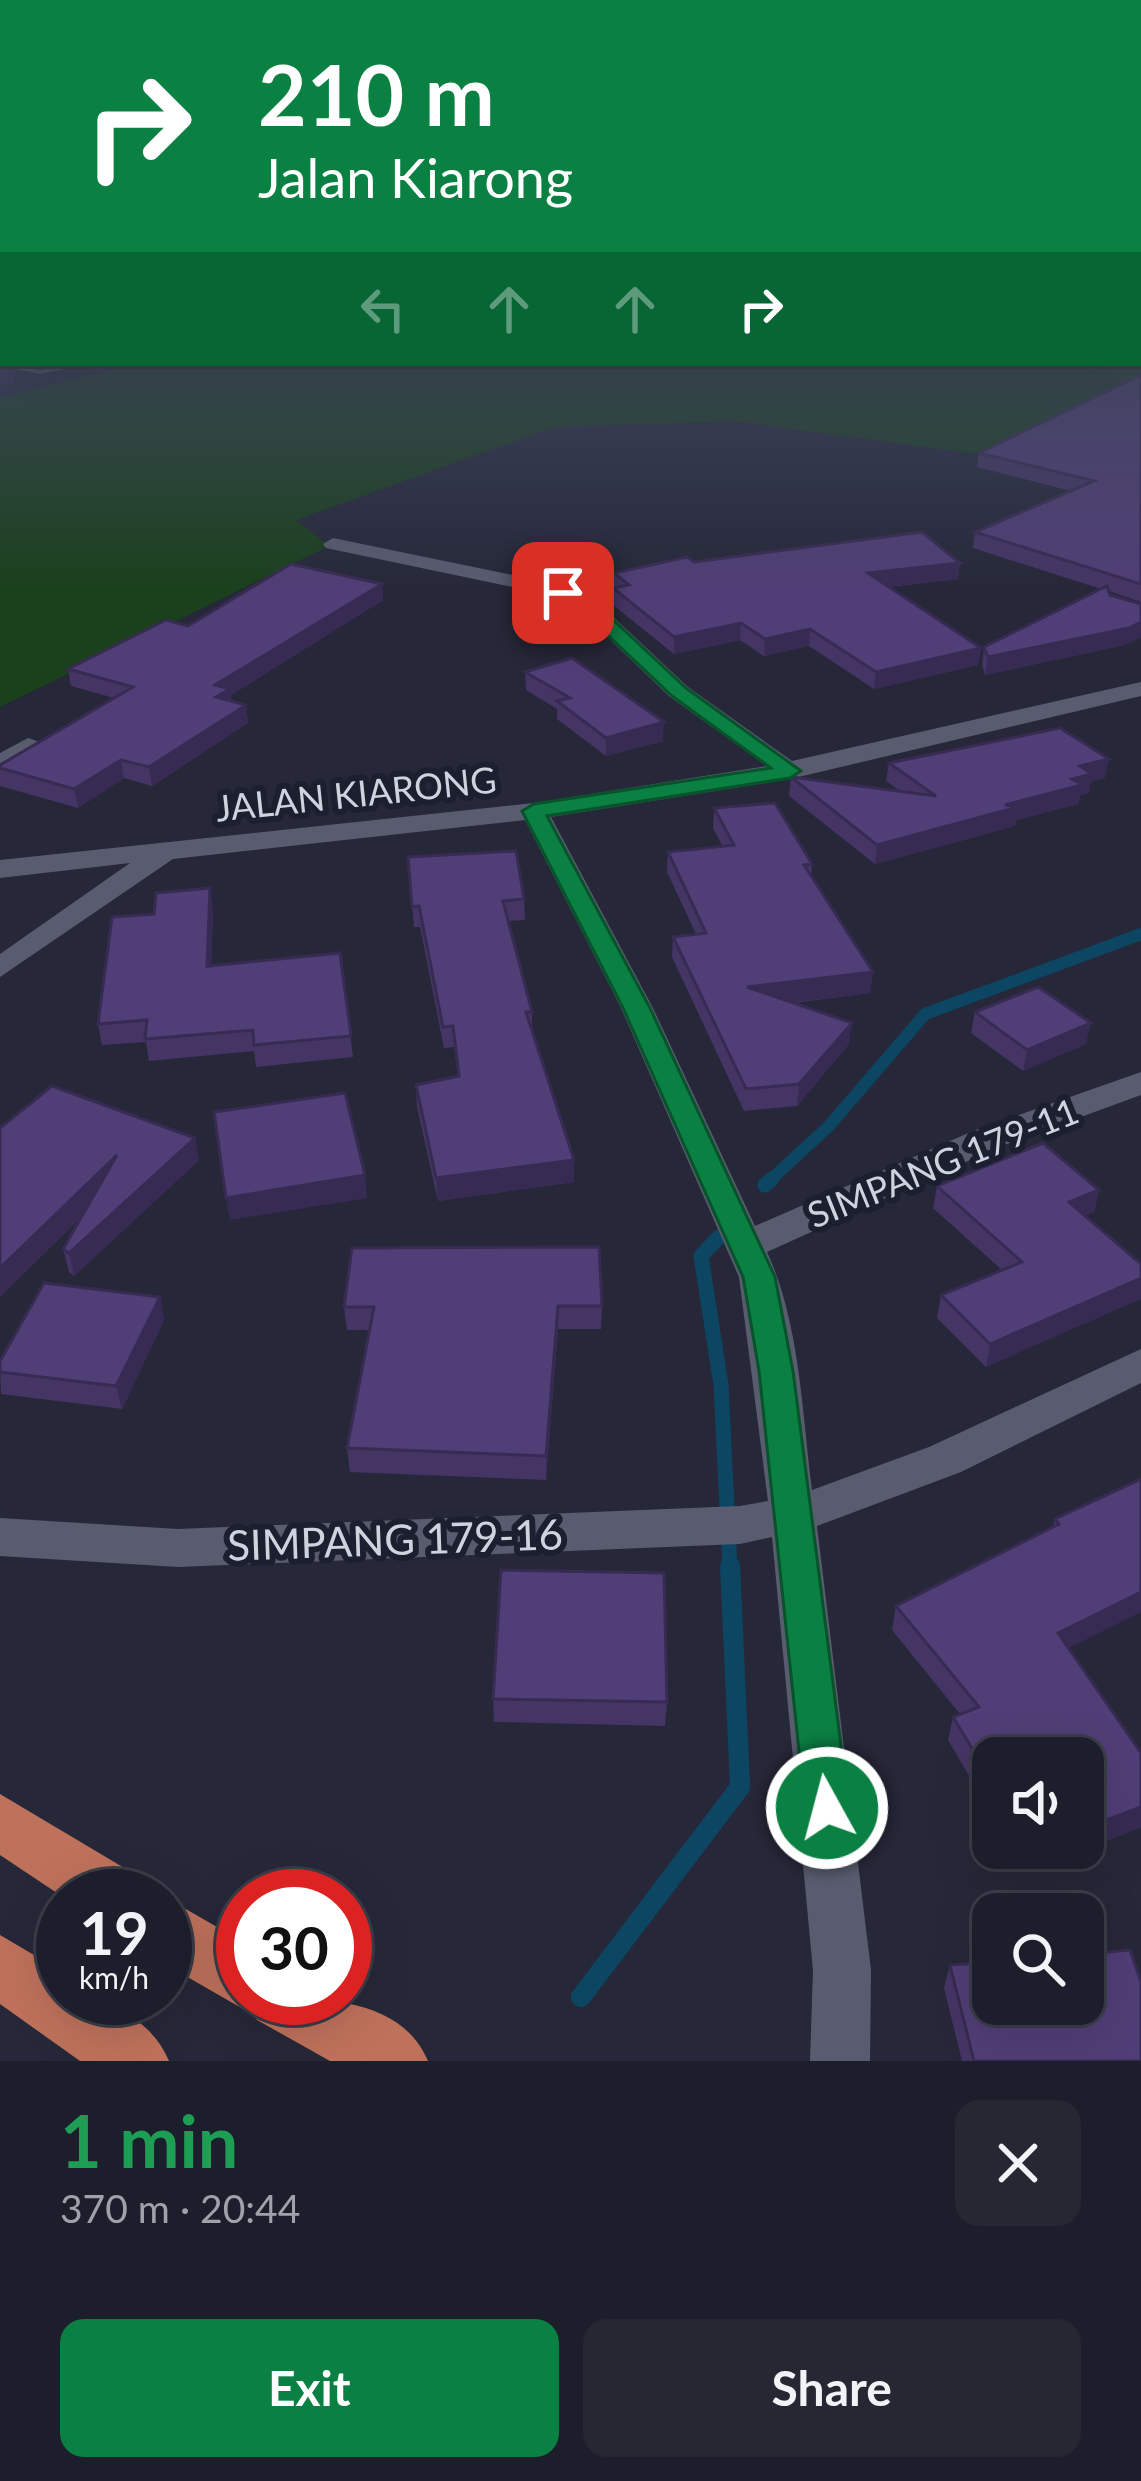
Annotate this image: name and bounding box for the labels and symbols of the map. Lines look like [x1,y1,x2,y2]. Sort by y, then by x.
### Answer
pin [512,542,614,644]
street label: JALAN KIARONG [213,756,498,830]
street label: SIMPANG 179-11 [801,1088,1084,1236]
street label: SIMPANG 179-16 [226,1508,564,1570]
position arrow [764,1745,890,1871]
speed limit sign: 30 [216,1869,372,2025]

